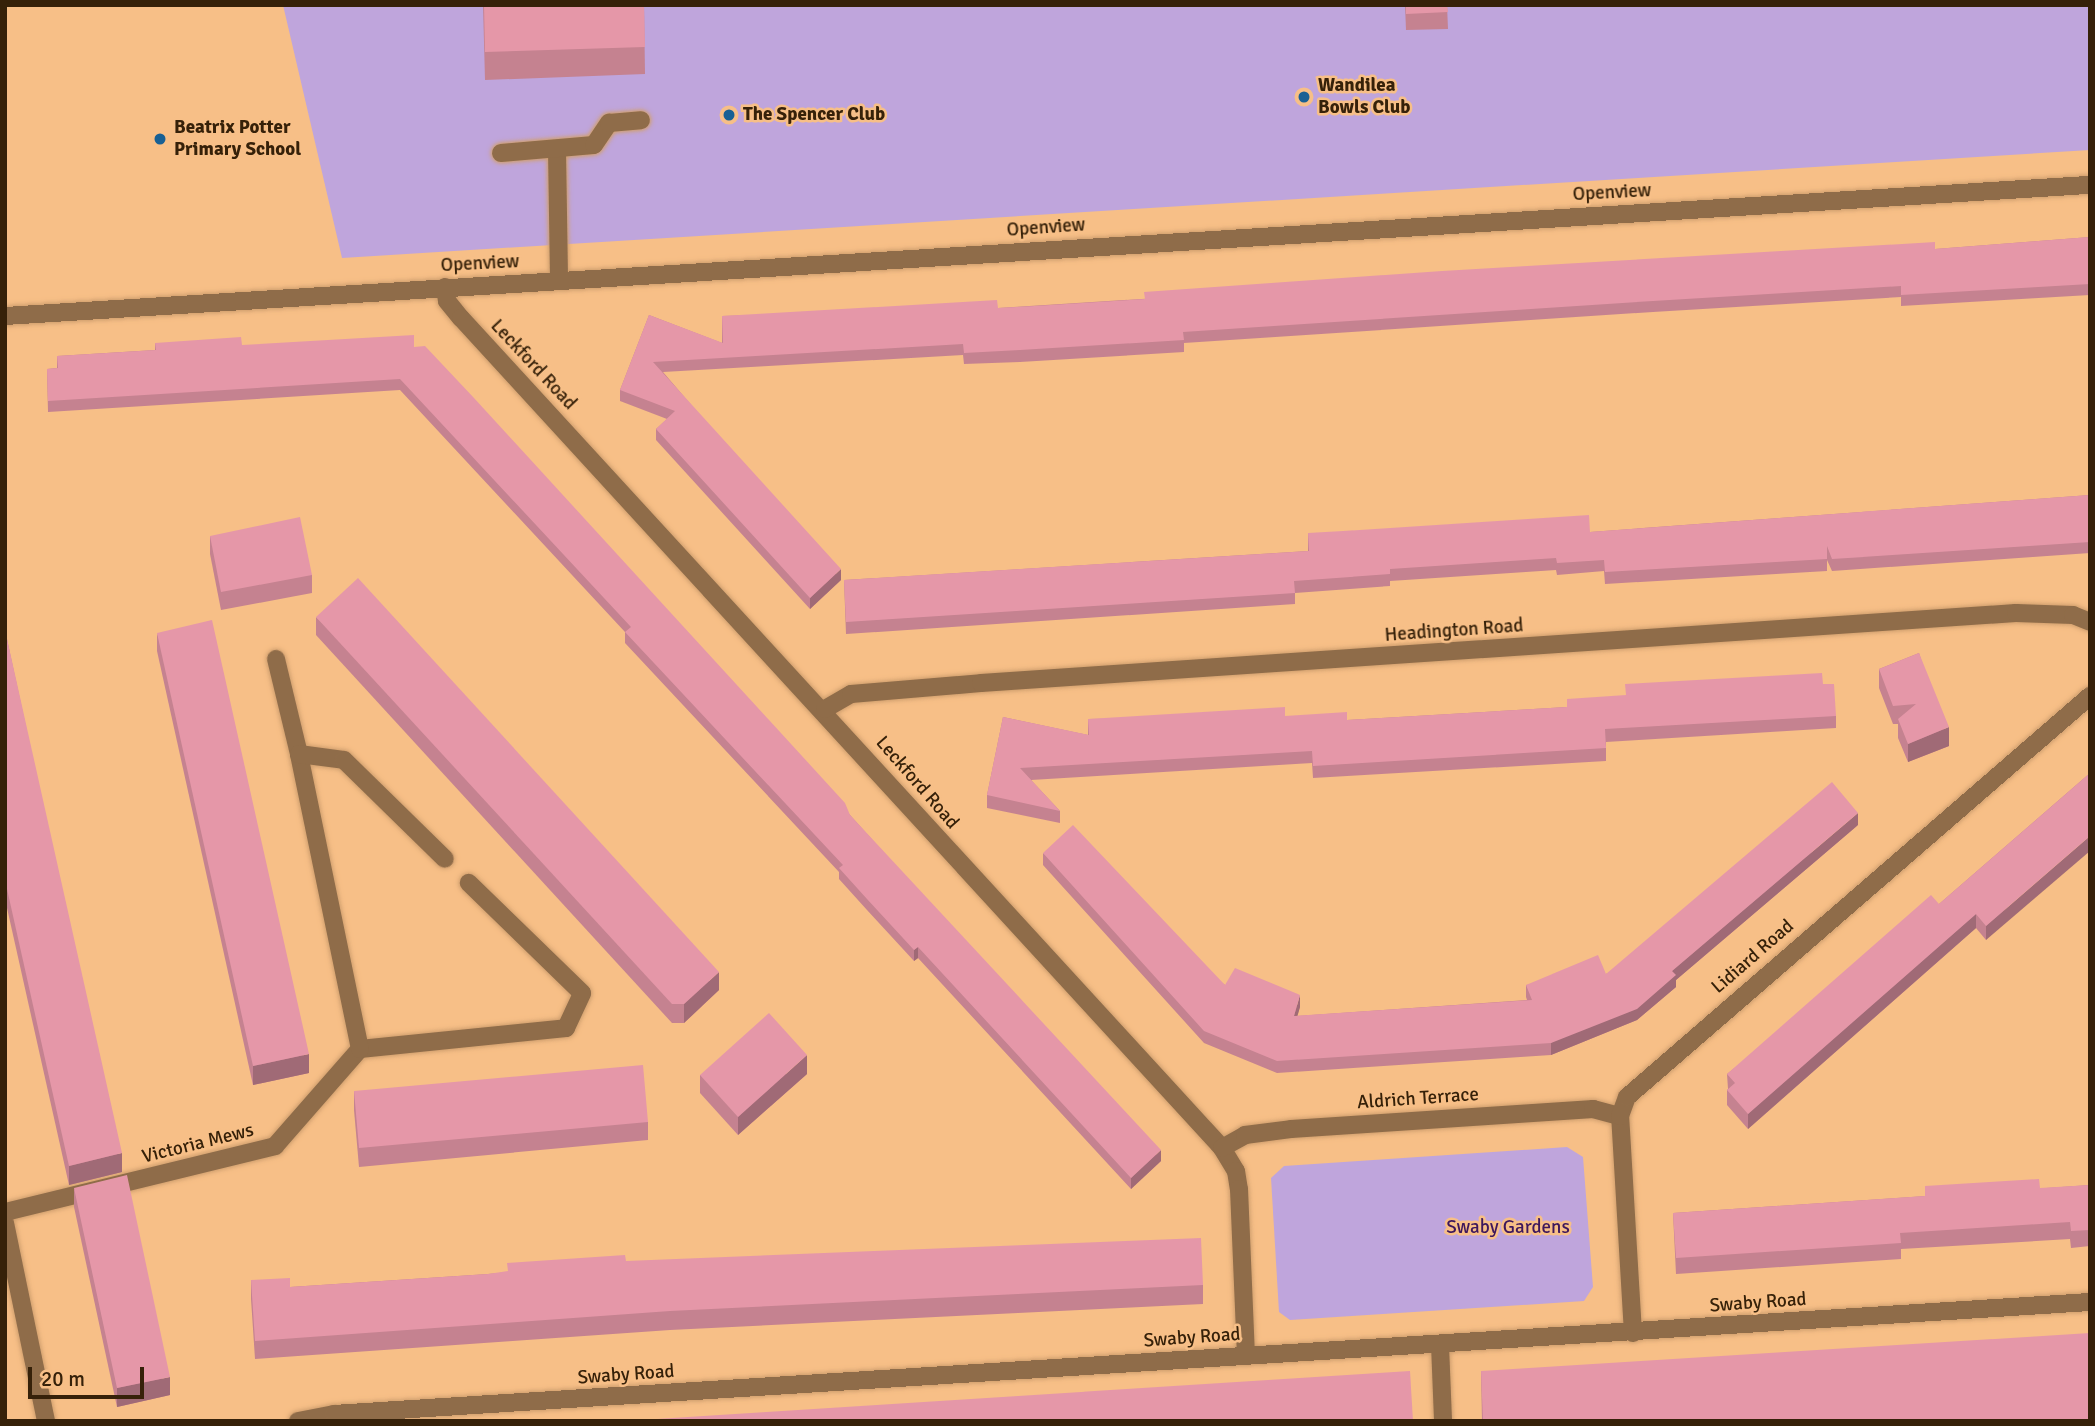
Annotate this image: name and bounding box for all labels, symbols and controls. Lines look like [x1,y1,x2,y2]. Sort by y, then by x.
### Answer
place label: Wandilea Bowls Club [1318,75,1410,119]
marker: Wandilea Bowls Club [1296,89,1312,105]
place label: The Spencer Club [743,104,885,126]
marker: The Spencer Club [721,107,737,123]
place label: Beatrix Potter Primary School [174,117,301,161]
marker: Beatrix Potter Primary School [152,131,168,147]
street label: Openview [1572,180,1652,206]
street label: Openview [1006,214,1086,242]
street label: Openview [440,251,520,277]
street label: Leckford Road [485,315,581,415]
street label: Headington Road [1384,615,1524,647]
street label: Leckford Road [871,732,963,834]
street label: Lidiard Road [1707,915,1799,999]
street label: Aldrich Terrace [1356,1083,1480,1115]
street label: Victoria Mews [140,1119,256,1169]
park label: Swaby Gardens [1446,1217,1570,1239]
street label: Swaby Road [1709,1288,1807,1318]
street label: Swaby Road [1143,1323,1241,1353]
scale bar [32,1352,147,1396]
street label: Swaby Road [577,1360,675,1390]
text: 20 m [41,1366,85,1392]

